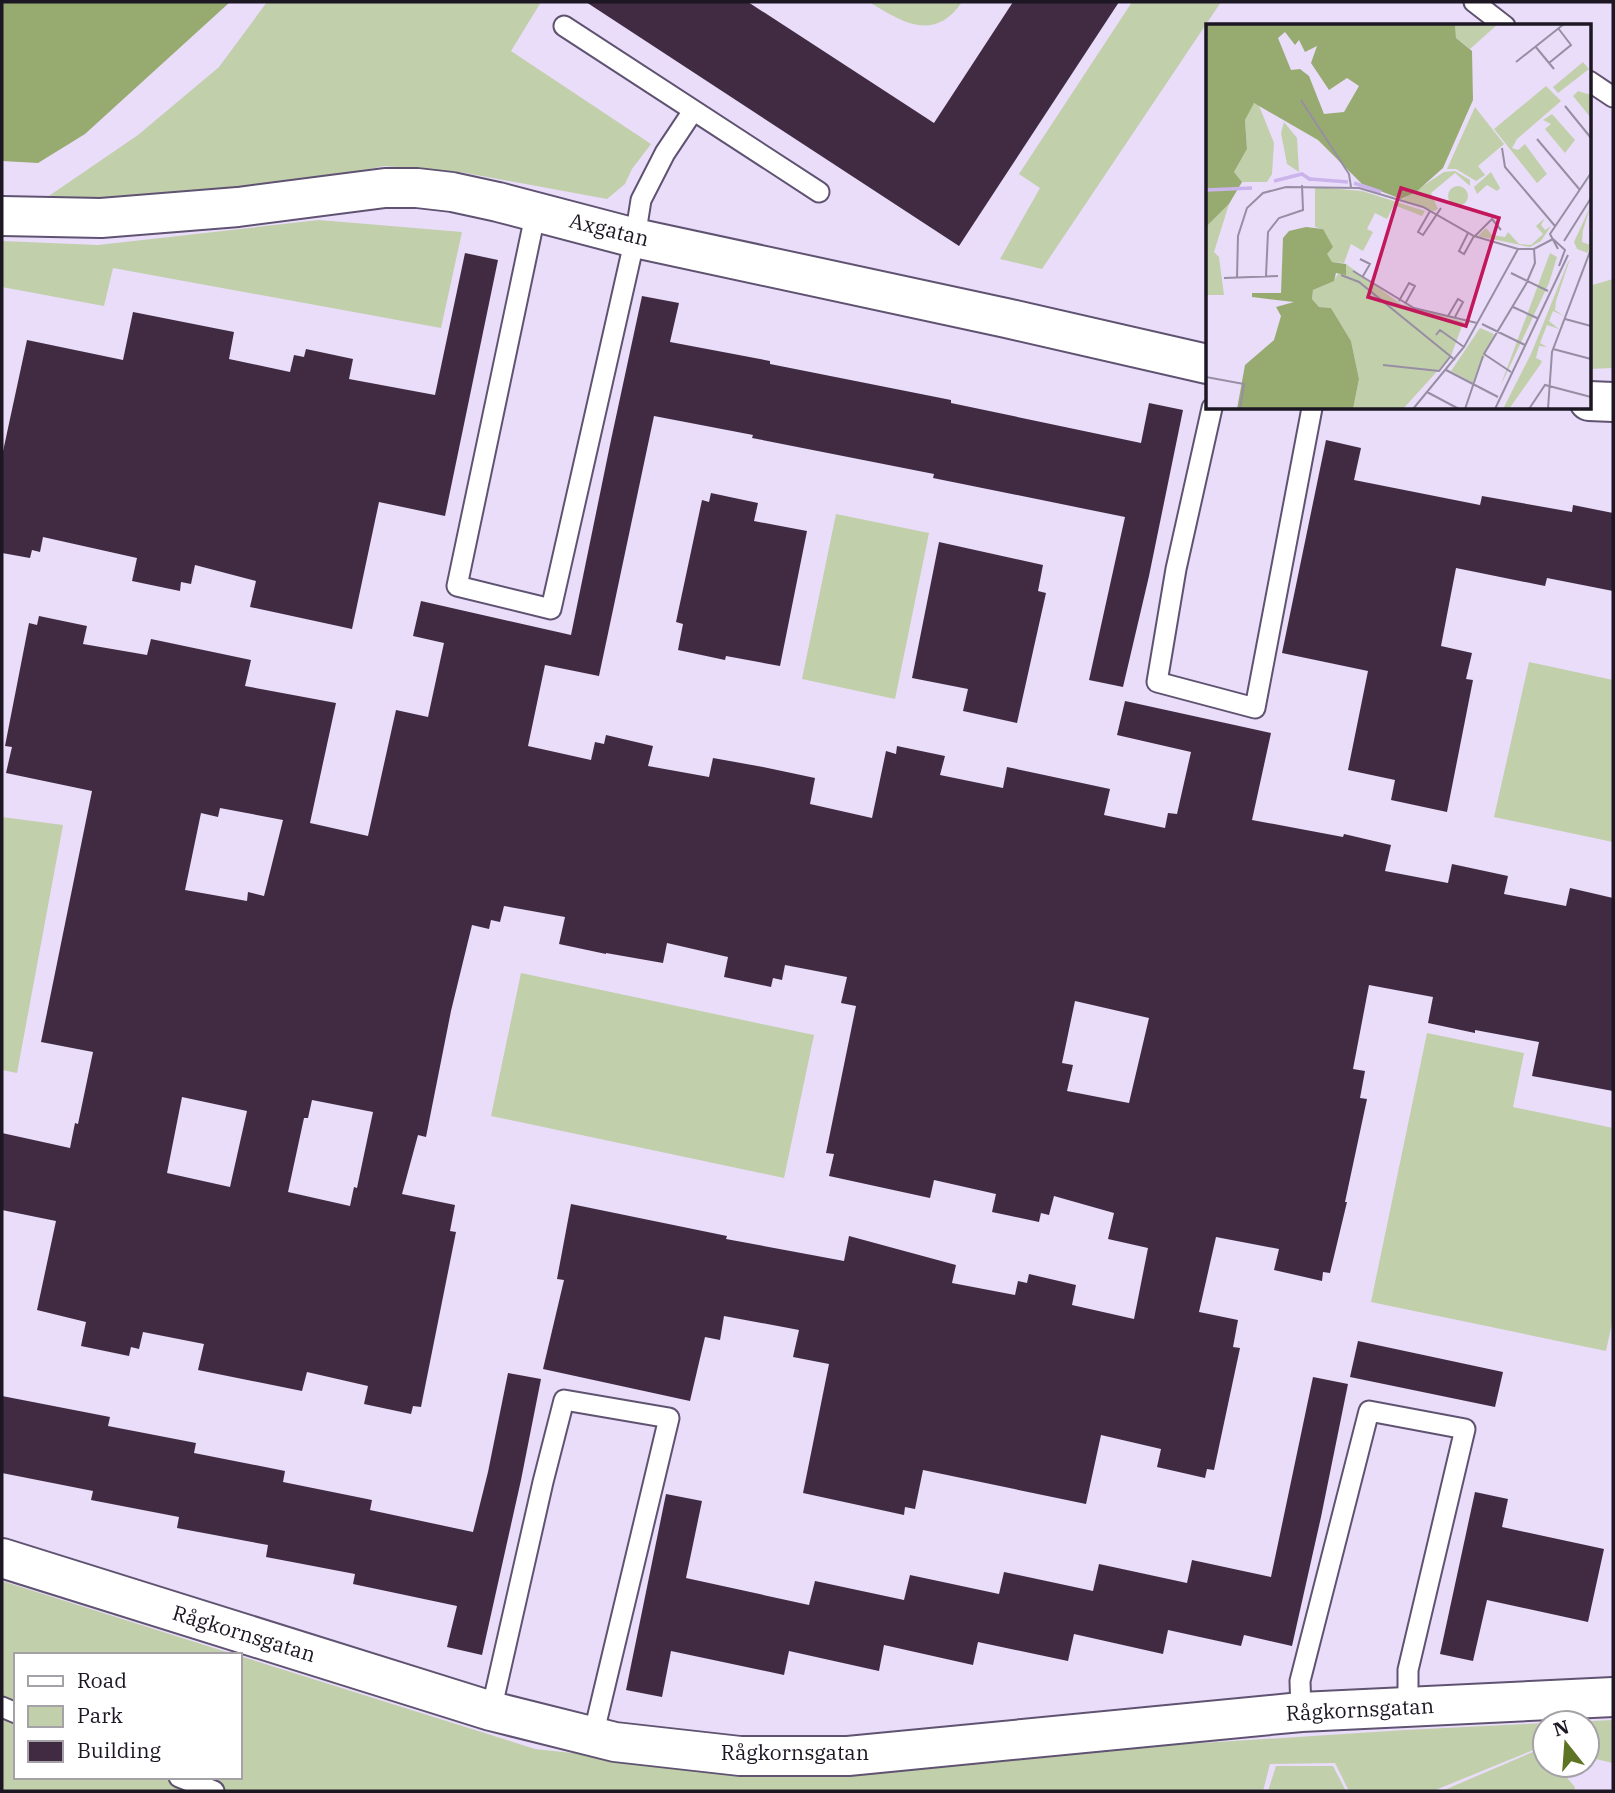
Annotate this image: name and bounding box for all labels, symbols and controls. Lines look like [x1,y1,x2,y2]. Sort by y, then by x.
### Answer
inset map [1206,24,1590,410]
street label: Axgatan [567,206,652,252]
street label: Rågkornsgatan [169,1598,319,1668]
legend [14,1653,242,1779]
text: Road [77,1666,127,1694]
street label: Rågkornsgatan [1285,1691,1435,1727]
text: Park [77,1701,124,1729]
north arrow [1531,1709,1601,1779]
text: N [1550,1714,1572,1741]
text: Building [77,1736,162,1764]
street label: Rågkornsgatan [721,1738,869,1766]

